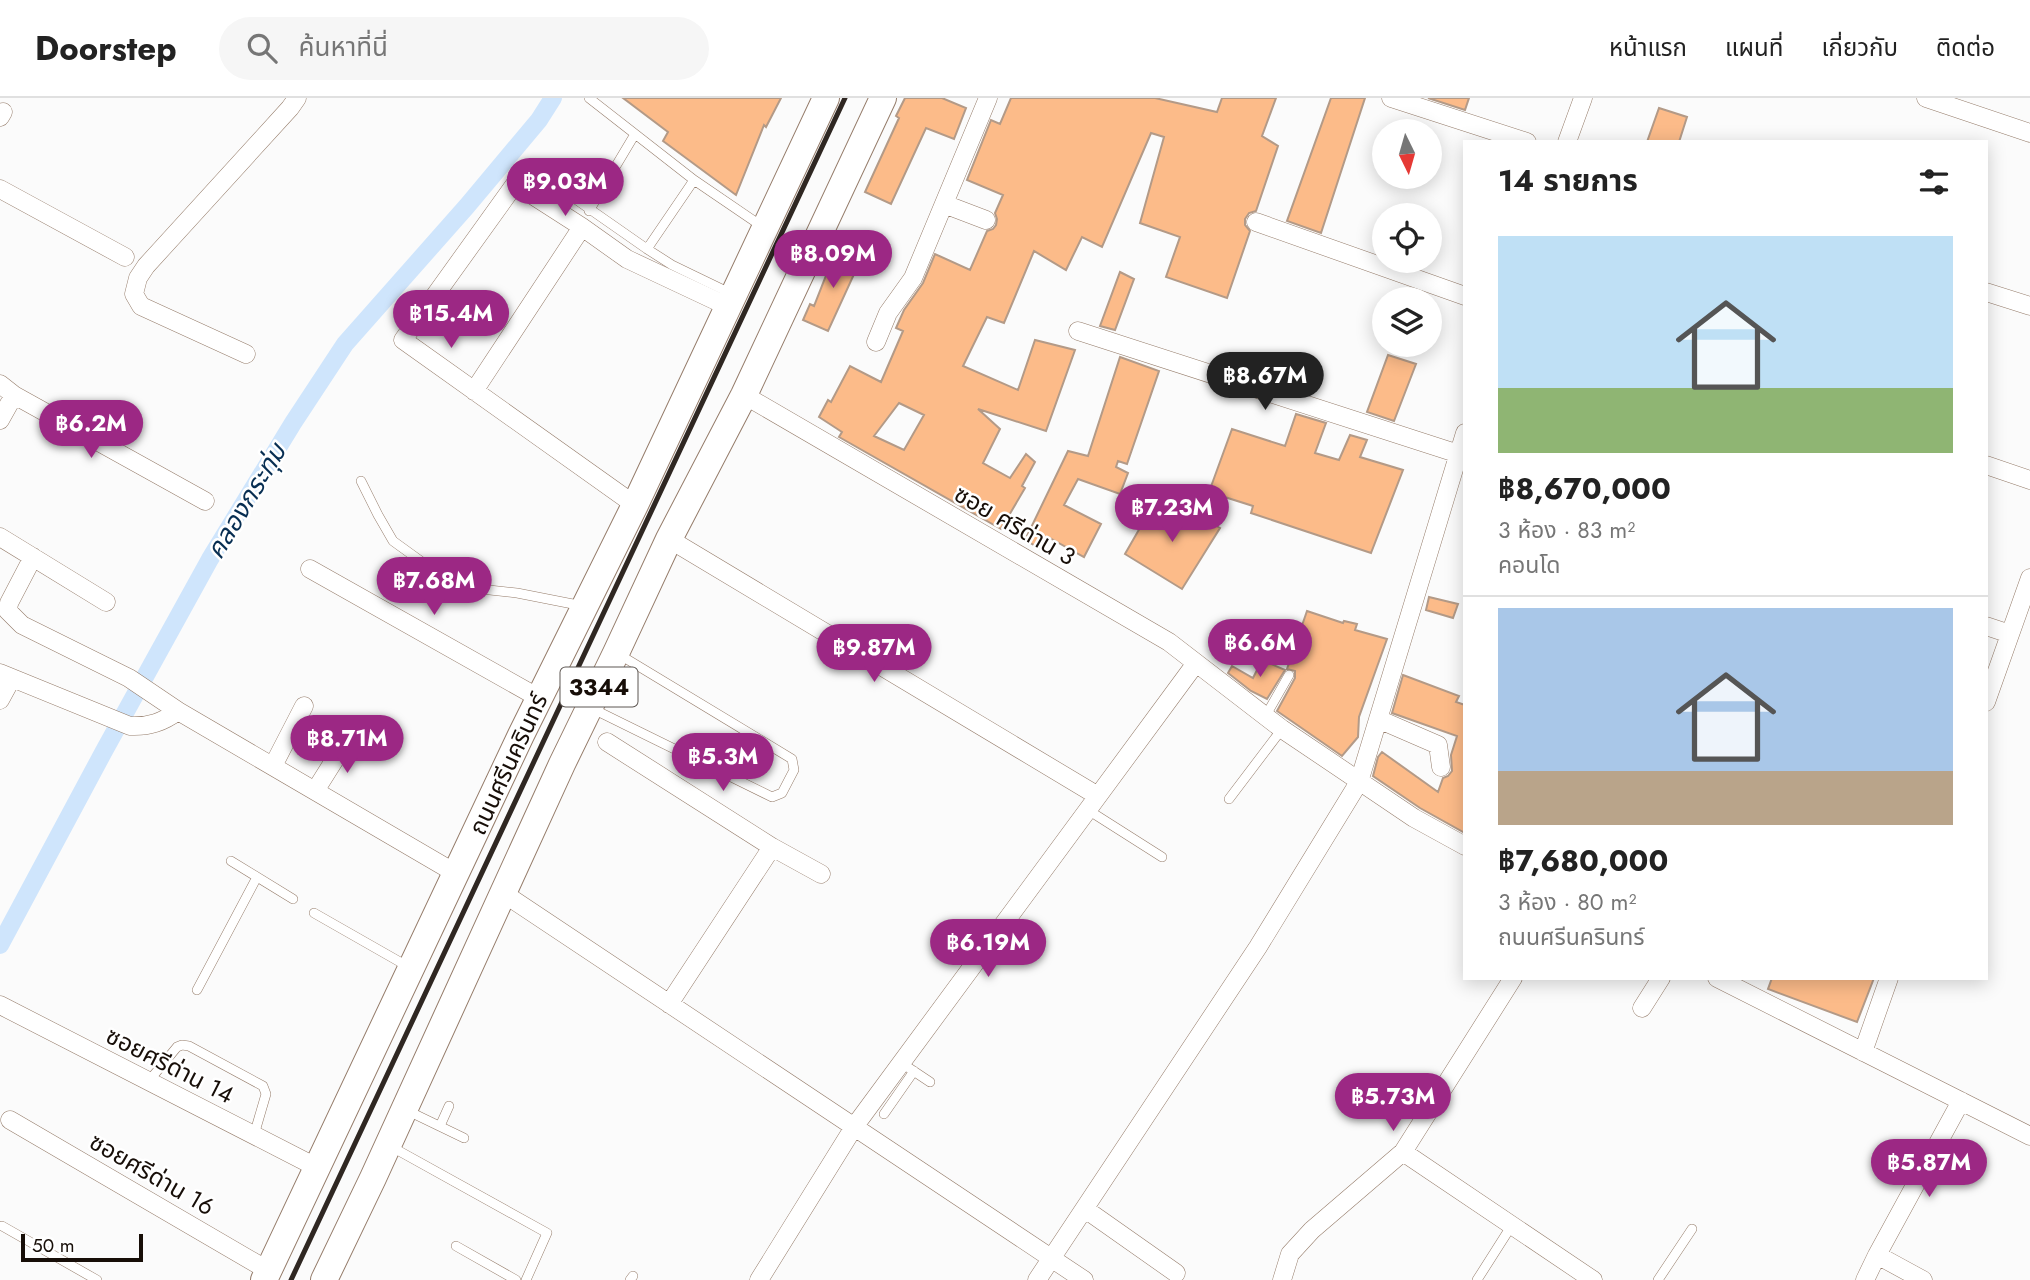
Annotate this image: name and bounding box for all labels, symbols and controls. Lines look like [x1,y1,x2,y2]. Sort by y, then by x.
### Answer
search box [219,17,709,80]
text: Doorstep [35,25,177,72]
text: ค้นหาที่นี่ [299,28,388,66]
icon: search [243,29,281,67]
text: หน้าแรก [1609,30,1687,65]
text: แผนที่ [1725,30,1783,65]
text: เกี่ยวกับ [1821,30,1898,65]
text: ติดต่อ [1936,30,1995,65]
north arrow [1372,119,1442,189]
map controls [1372,119,1442,357]
pin: ฿9.03M [508,158,622,218]
text: 14 รายการ [1498,159,1638,202]
icon: filters [1915,163,1953,201]
text: ฿9.03M [523,164,607,198]
button: locate [1372,203,1442,273]
pin: ฿8.09M [776,230,890,290]
text: ฿8.09M [790,236,876,270]
icon: home [1663,282,1789,408]
button: layers [1372,287,1442,357]
pin: ฿15.4M [394,290,508,350]
text: ฿15.4M [409,296,493,330]
pin: ฿8.67M [1208,352,1322,412]
text: ฿8.67M [1223,358,1307,392]
pin: ฿6.2M [42,400,140,460]
text: ฿6.2M [55,406,127,440]
water label: คลองกระทุ่ม [197,434,296,566]
text: ฿8,670,000 [1498,467,1671,510]
street label: ซอย ศรีด่าน 3 [948,476,1082,574]
pin: ฿7.23M [1115,484,1229,544]
text: ฿7.23M [1131,490,1213,524]
text: 3 ห้อง · 83 m² [1498,513,1635,547]
text: คอนโด [1498,548,1560,582]
pin: ฿7.68M [377,558,491,617]
text: ฿7.68M [393,563,475,597]
pin: ฿6.6M [1211,620,1309,679]
pin: ฿9.87M [817,624,931,684]
text: ฿6.6M [1224,625,1296,659]
text: ฿9.87M [833,630,915,664]
icon: home [1663,654,1789,780]
road number: 3344 [560,667,638,706]
street label: ถนนศรีนครินทร์ [460,686,557,841]
pin: ฿8.71M [290,716,404,775]
text: ฿8.71M [307,721,387,755]
pin: ฿5.3M [674,734,772,793]
text: ฿5.3M [688,739,758,773]
text: ฿7,680,000 [1498,839,1668,882]
text: 3 ห้อง · 80 m² [1498,885,1636,919]
pin: ฿6.19M [931,920,1045,979]
text: ถนนศรีนครินทร์ [1498,920,1645,954]
text: ฿6.19M [946,925,1030,959]
street label: ซอยศรีด่าน 14 [100,1018,240,1112]
pin: ฿5.73M [1336,1074,1450,1133]
text: ฿5.73M [1351,1079,1435,1113]
street label: ซอยศรีด่าน 16 [83,1124,221,1224]
pin: ฿5.87M [1872,1140,1986,1199]
text: ฿5.87M [1887,1145,1971,1179]
scale bar [21,1231,144,1263]
text: 50 m [32,1232,75,1259]

